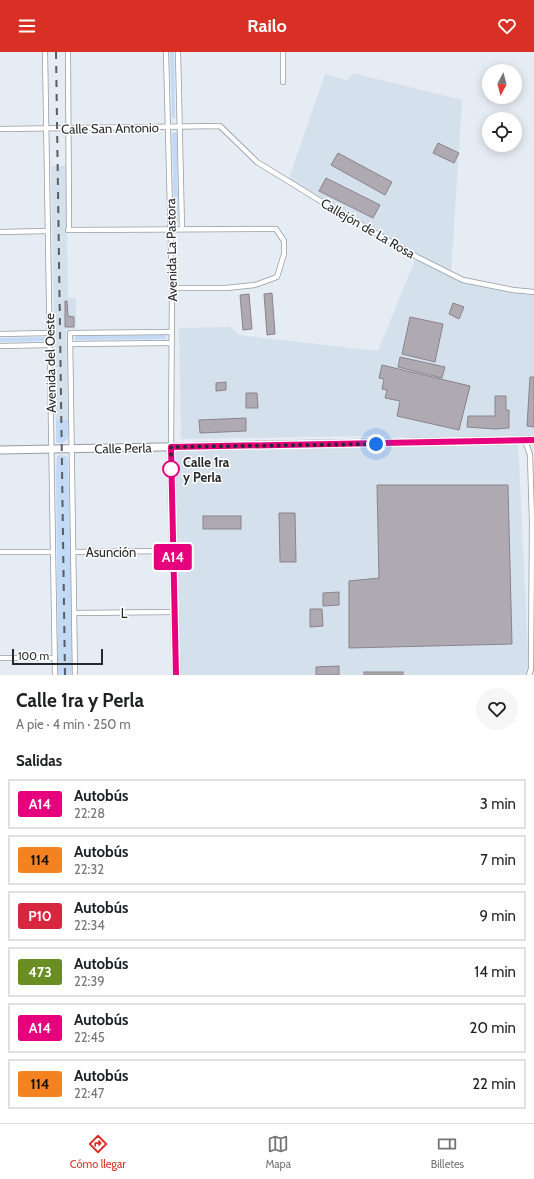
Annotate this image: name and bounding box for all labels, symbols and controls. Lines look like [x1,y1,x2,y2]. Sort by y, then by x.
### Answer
icon: menu [16,15,38,37]
text: Railo [247,15,287,37]
icon: heart [496,15,518,37]
north arrow [482,64,522,104]
map controls [482,64,522,152]
button: locate [482,112,522,152]
street label: Calle San Antonio [61,119,159,137]
street label: Callejón de La Rosa [318,195,419,263]
street label: Avenida La Pastora [162,198,180,302]
street label: Avenida del Oeste [41,313,59,413]
your location [366,434,386,454]
street label: Calle Perla [94,439,153,456]
place label: Calle 1ra y Perla [183,454,230,485]
marker: Calle 1ra y Perla [162,460,180,478]
street label: Asunción [86,544,136,560]
line badge: A14 [150,544,196,570]
text: A14 [162,548,184,566]
street label: L [121,605,128,621]
scale bar [12,647,103,666]
text: 100 m [18,649,49,663]
button: heart [476,688,518,730]
text: Calle 1ra y Perla [16,689,144,712]
text: A pie · 4 min · 250 m [16,716,131,732]
text: Salidas [16,752,62,770]
text: Autobús [74,787,128,805]
text: A14 [29,795,51,813]
text: 3 min [480,795,516,813]
text: 22:28 [74,805,105,821]
text: Autobús [74,843,128,861]
text: 114 [30,851,50,869]
text: 7 min [480,851,516,869]
text: 22:32 [74,861,104,877]
text: Autobús [74,899,128,917]
text: P10 [28,907,52,925]
text: 9 min [479,907,516,925]
text: 22:34 [74,917,105,933]
text: Autobús [74,955,128,973]
text: 473 [28,963,52,981]
text: 14 min [474,963,516,981]
text: 22:39 [74,973,105,989]
text: Autobús [74,1011,128,1029]
text: A14 [29,1019,51,1037]
text: 20 min [470,1019,516,1037]
text: 22:45 [74,1029,105,1045]
text: Autobús [74,1067,128,1085]
text: 114 [30,1075,50,1093]
text: 22 min [472,1075,516,1093]
text: 22:47 [74,1085,104,1101]
tab: Cómo llegar [70,1133,126,1171]
tab: Mapa [265,1133,291,1171]
tab: Billetes [431,1133,464,1171]

